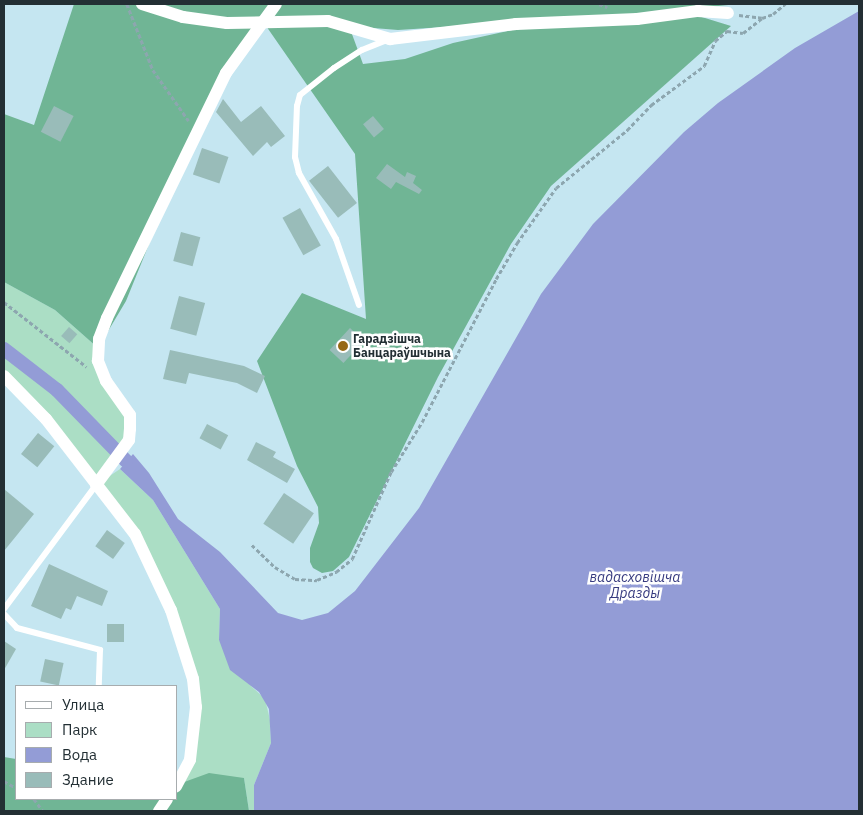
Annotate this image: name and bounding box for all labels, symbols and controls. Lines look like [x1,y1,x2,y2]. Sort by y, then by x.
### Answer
place label: Гарадзішча Банцараўшчына [353,332,451,360]
marker: Гарадзішча Банцараўшчына [337,340,349,352]
water label: вадасховішча Дразды [589,569,681,602]
legend [15,685,178,800]
text: Улица [62,695,104,714]
text: Парк [62,720,97,739]
text: Вода [62,745,97,764]
text: Здание [62,770,114,789]

